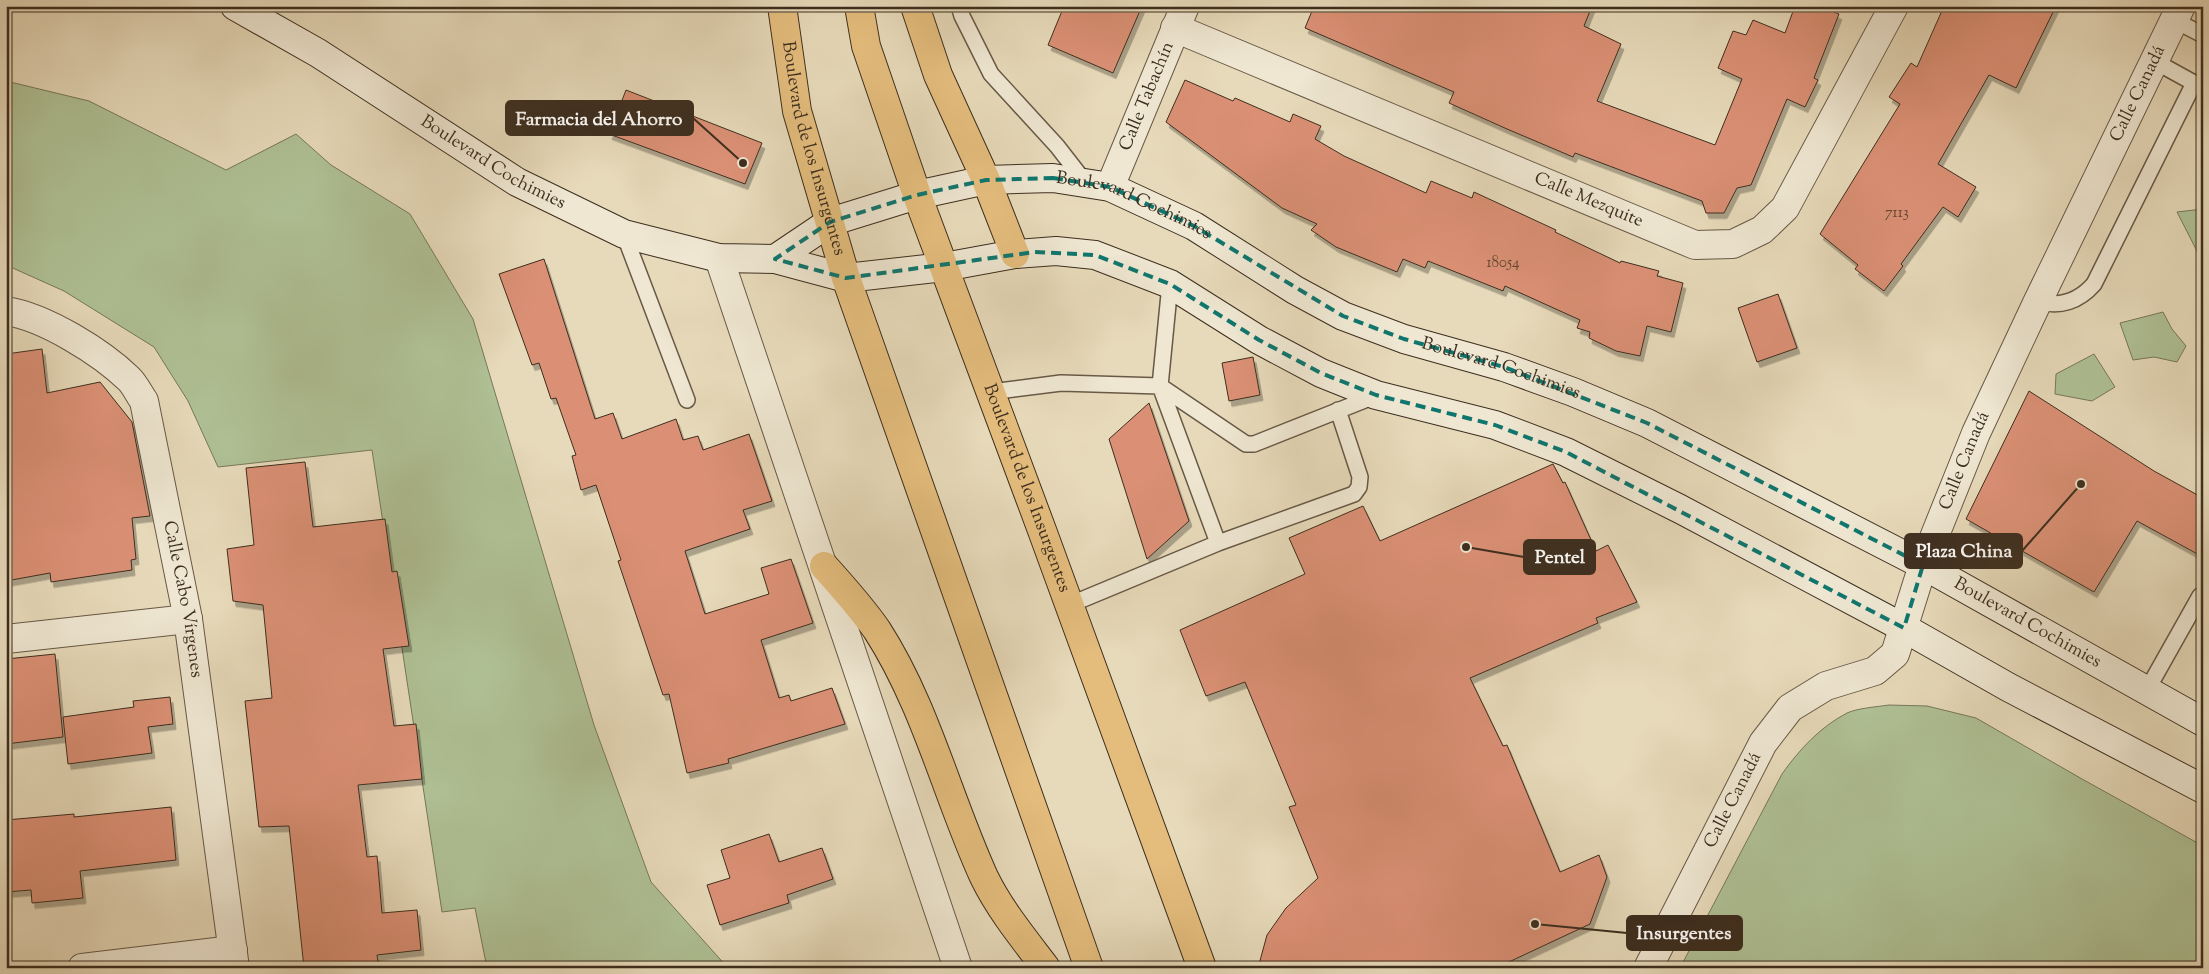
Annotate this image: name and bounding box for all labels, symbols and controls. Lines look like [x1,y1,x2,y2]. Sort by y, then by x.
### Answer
street label: Calle Tabachín [1113,37,1182,155]
street label: Boulevard de los Insurgentes [774,40,852,259]
street label: Calle Canadá [2104,41,2173,147]
callout: Farmacia del Ahorro [506,101,693,135]
text: Farmacia del Ahorro [516,107,683,134]
street label: Boulevard Cochimies [415,109,570,217]
street label: Boulevard Cochimies [1054,166,1217,247]
street label: Calle Mezquite [1530,166,1647,235]
house number: 7113 [1885,203,1909,224]
house number: 18054 [1486,253,1520,274]
street label: Boulevard Cochimies [1418,331,1584,407]
street label: Boulevard de los Insurgentes [976,380,1077,596]
street label: Calle Canadá [1933,407,1997,514]
street label: Calle Cabo Vírgenes [156,519,209,679]
callout: Plaza China [1905,534,2022,568]
text: Plaza China [1916,539,2013,566]
callout: Pentel [1524,540,1595,574]
text: Pentel [1535,545,1586,572]
street label: Boulevard Cochimies [1949,572,2106,675]
street label: Calle Canadá [1698,748,1769,853]
callout: Insurgentes [1627,916,1742,950]
text: Insurgentes [1637,921,1732,948]

